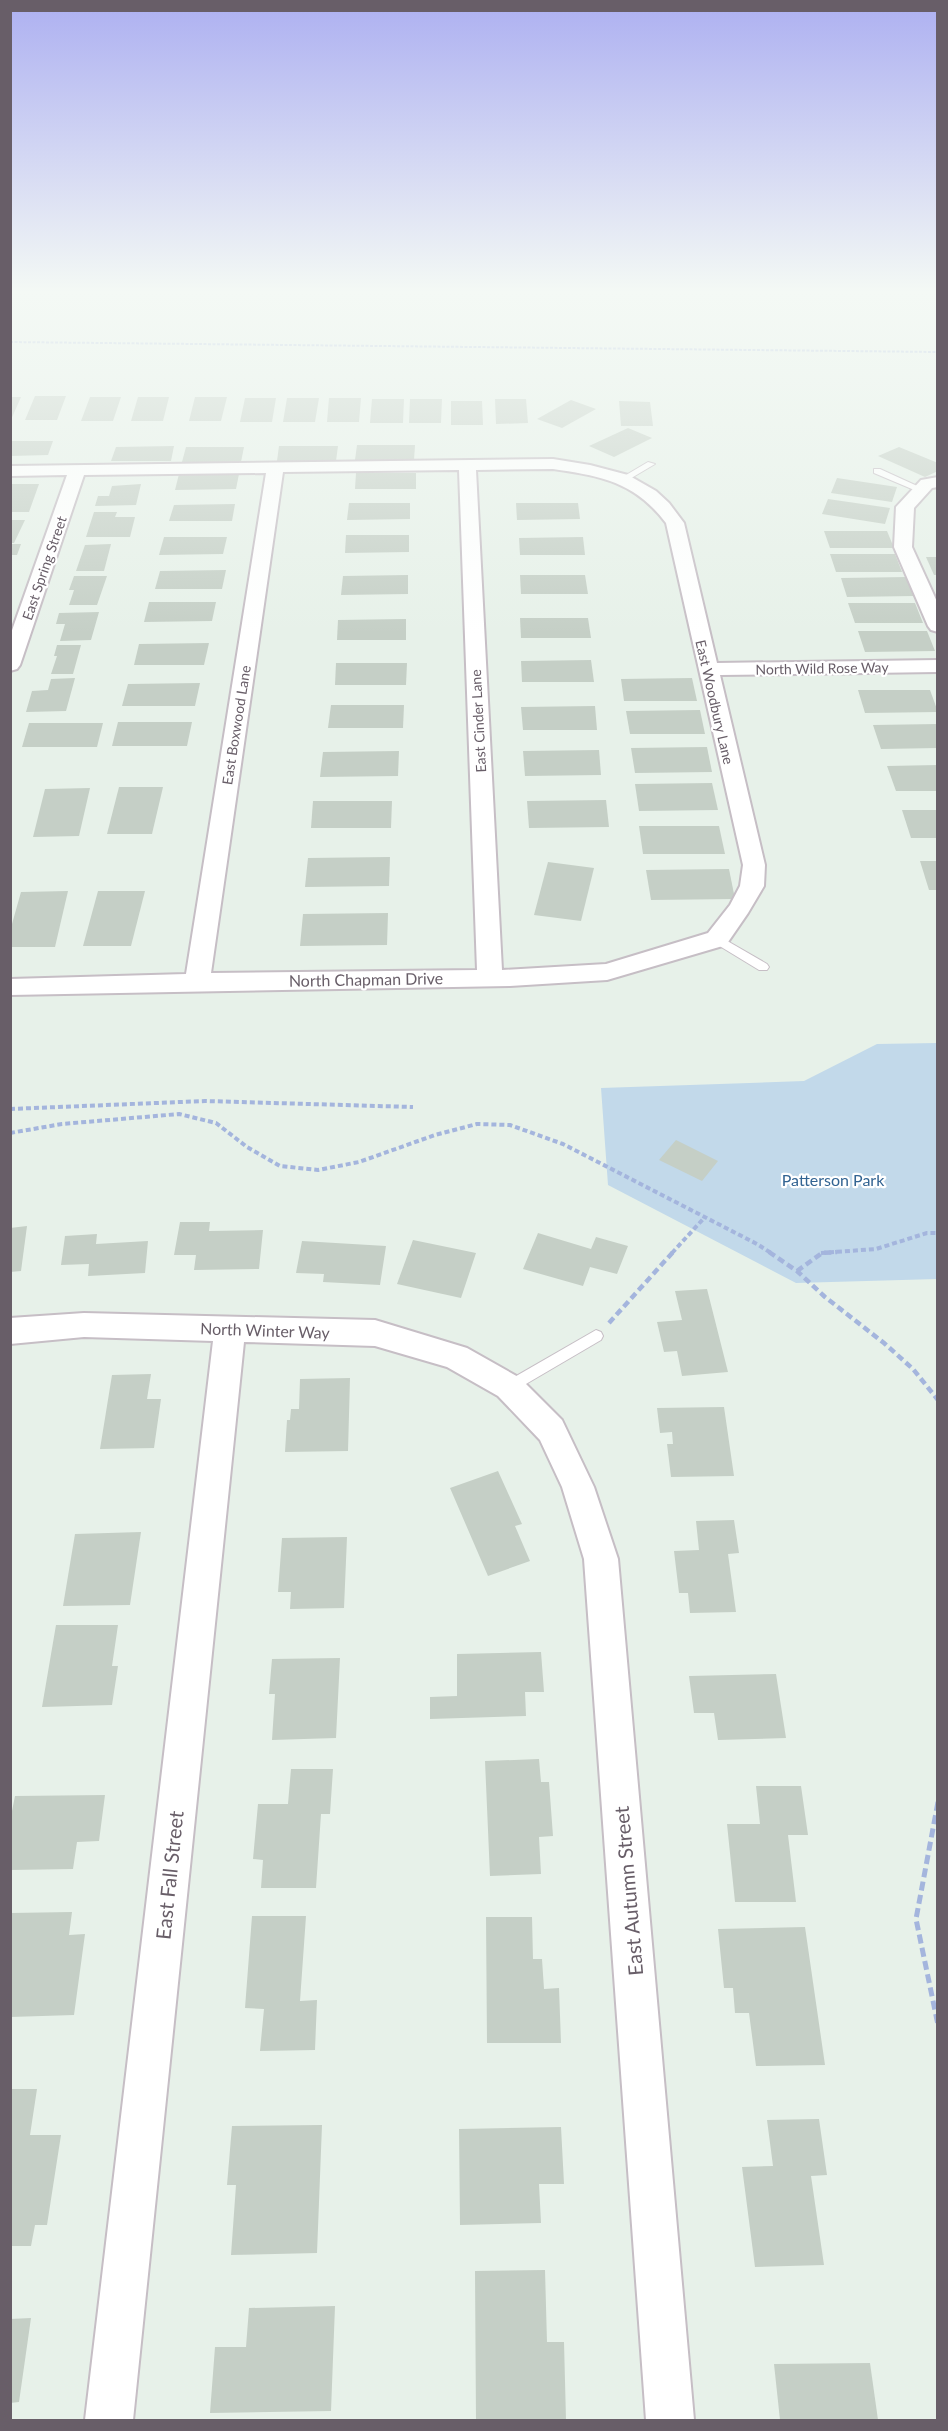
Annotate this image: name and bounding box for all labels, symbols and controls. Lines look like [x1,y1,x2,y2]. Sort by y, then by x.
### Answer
street label: East Spring Street [18,514,70,622]
street label: East Woodbury Lane [692,638,738,766]
street label: North Wild Rose Way [755,658,889,678]
street label: East Boxwood Lane [218,664,254,786]
street label: East Cinder Lane [467,669,489,773]
street label: North Chapman Drive [289,968,443,990]
park label: Patterson Park [782,1170,885,1189]
street label: North Winter Way [200,1318,331,1342]
street label: East Autumn Street [609,1805,647,1977]
street label: East Fall Street [150,1809,188,1941]

